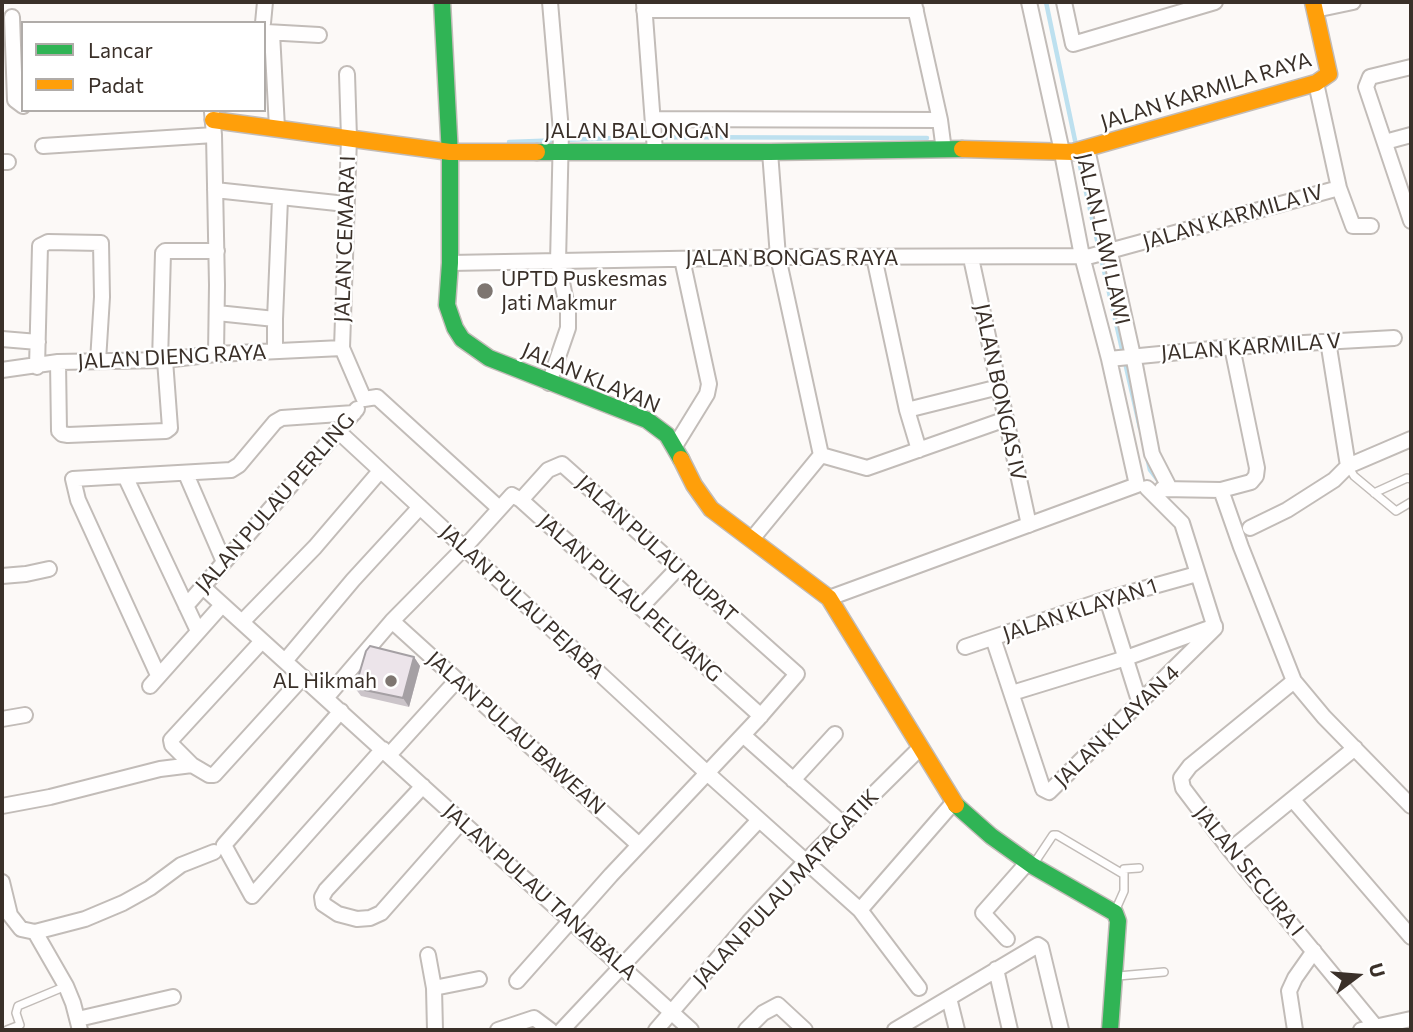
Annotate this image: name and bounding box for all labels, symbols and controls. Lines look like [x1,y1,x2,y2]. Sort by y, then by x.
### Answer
legend [21,21,266,112]
text: Lancar [88,37,153,62]
street label: JALAN KARMILA RAYA [1098,47,1314,135]
text: Padat [88,72,144,97]
street label: JALAN BALONGAN [544,118,730,144]
street label: JALAN LAWI LAWI [1071,151,1135,327]
street label: JALAN CEMARA I [329,155,361,323]
street label: JALAN KARMILA IV [1140,179,1326,255]
street label: JALAN BONGAS RAYA [686,245,898,271]
place label: UPTD Puskesmas Jati Makmur [501,266,667,316]
marker: UPTD Puskesmas Jati Makmur [475,281,495,301]
street label: JALAN BONGAS IV [969,301,1031,483]
street label: JALAN KARMILA V [1160,328,1342,366]
street label: JALAN KLAYAN [518,338,664,418]
street label: JALAN DIENG RAYA [77,339,267,375]
street label: JALAN PULAU PERLING [190,408,360,598]
street label: JALAN PULAU RUPAT [571,470,743,628]
street label: JALAN PULAU PELUANG [533,509,727,687]
street label: JALAN PULAU PEJABA [435,519,609,685]
street label: JALAN KLAYAN 1 [1000,573,1160,647]
street label: JALAN PULAU BAWEAN [422,646,610,820]
street label: JALAN KLAYAN 4 [1049,660,1185,792]
place label: AL Hikmah [273,668,377,694]
marker: AL Hikmah [383,673,399,689]
street label: JALAN PULAU MATAGATIK [688,784,884,992]
street label: JALAN PULAU TANABALA [438,798,642,986]
street label: JALAN SECURA I [1189,801,1309,941]
north arrow [1322,941,1392,1011]
text: U [1365,960,1391,980]

